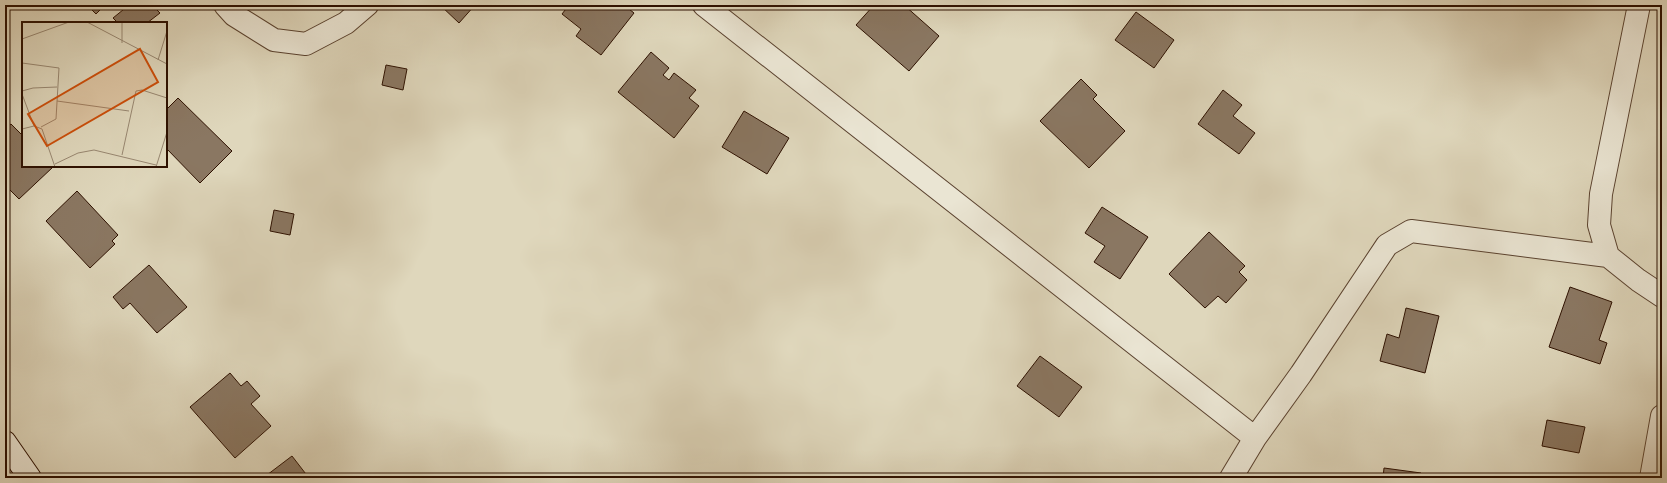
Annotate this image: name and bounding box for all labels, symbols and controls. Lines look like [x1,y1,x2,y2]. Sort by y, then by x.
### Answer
inset map [22,22,167,167]

